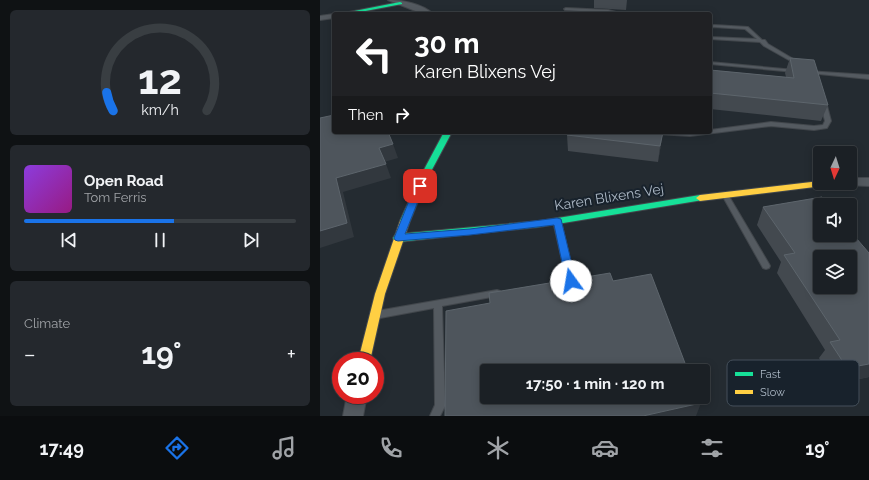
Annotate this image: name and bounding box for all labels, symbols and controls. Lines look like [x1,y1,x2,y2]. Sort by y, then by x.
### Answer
text: 30 m [414,27,480,60]
icon: left [348,28,400,80]
text: 12 [138,54,182,103]
text: Karen Blixens Vej [414,61,556,82]
text: km/h [141,101,179,117]
icon: right [391,104,413,126]
text: Then [348,106,383,124]
north arrow [813,146,857,190]
map controls [813,146,857,294]
pin [403,169,437,203]
text: Open Road [84,172,164,190]
icon: arrive [409,175,431,197]
street label: Karen Blixens Vej [553,180,665,214]
text: Tom Ferris [84,190,147,205]
button: sound [813,198,857,242]
icon: previous [58,229,80,251]
icon: pause [149,229,171,251]
icon: next [240,229,262,251]
button: layers [813,250,857,294]
position arrow [550,260,592,302]
text: Climate [24,316,70,331]
text: 19° [141,336,181,371]
text: − [24,341,36,367]
text: + [287,341,296,367]
speed limit sign: 20 [332,352,384,404]
legend [727,360,859,406]
text: Fast [760,368,781,381]
text: 17:50 · 1 min · 120 m [526,375,664,393]
text: Slow [760,386,785,399]
icon: directions [163,434,191,462]
icon: music [270,434,298,462]
icon: phone [377,434,405,462]
icon: climate [484,434,512,462]
icon: car [591,434,619,462]
icon: filters [698,434,726,462]
text: 17:49 [40,438,84,459]
text: 19° [805,438,829,459]

